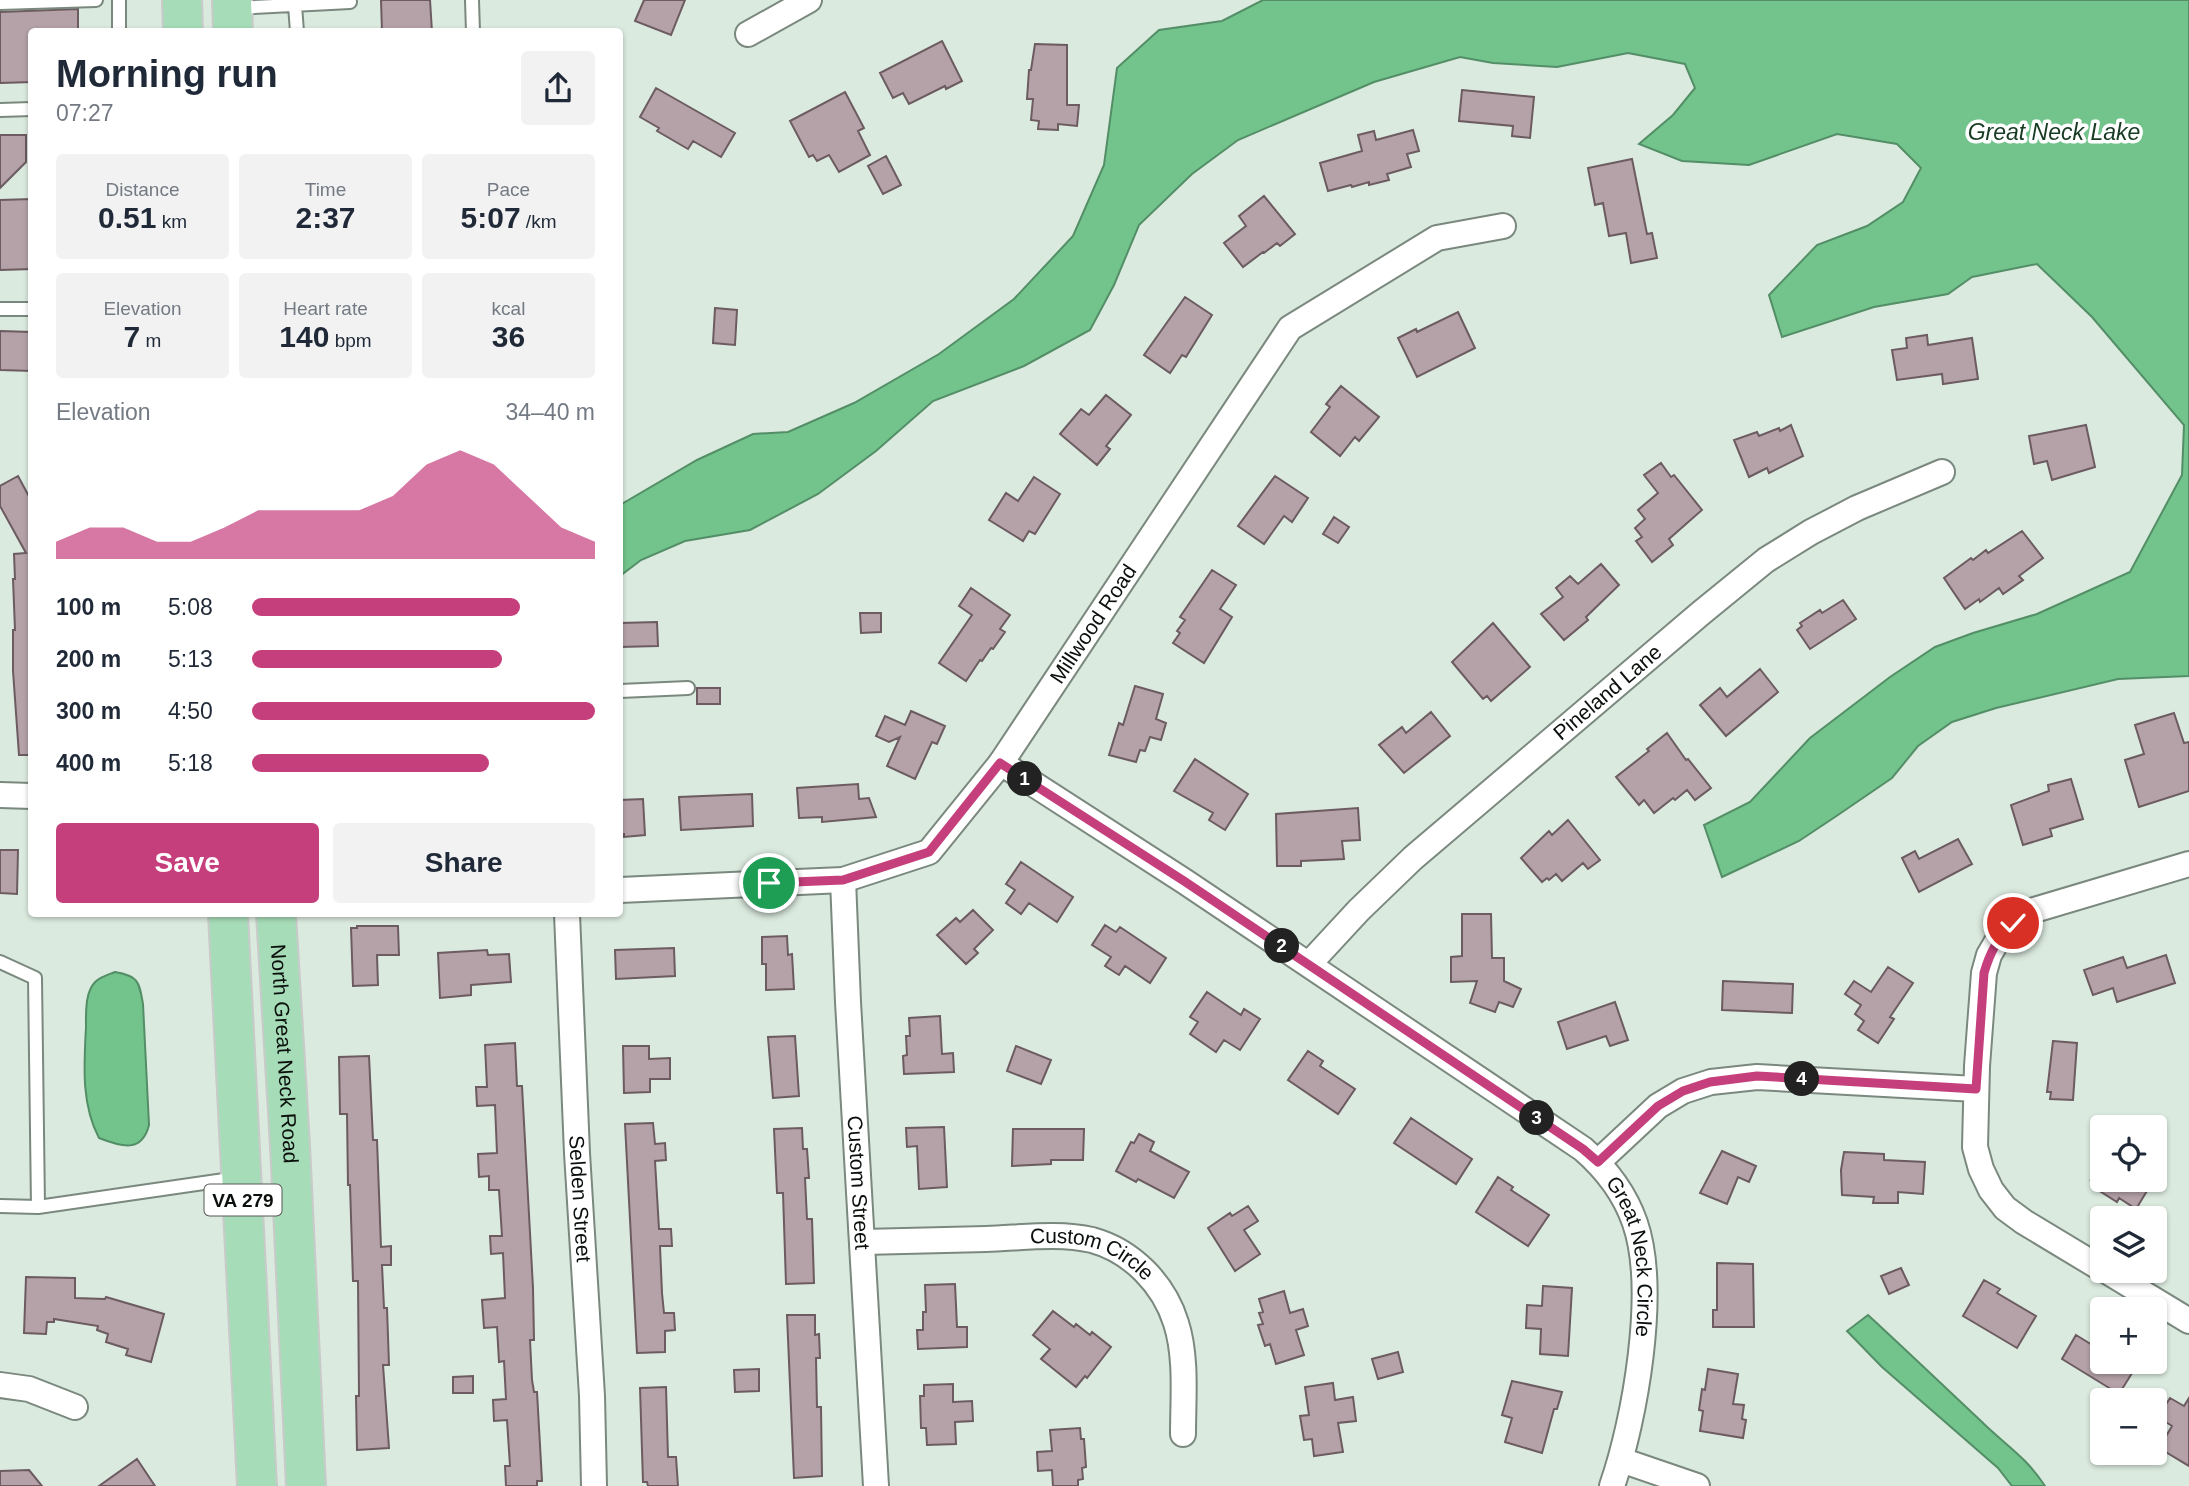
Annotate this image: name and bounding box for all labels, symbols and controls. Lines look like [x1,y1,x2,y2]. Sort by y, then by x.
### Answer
button: share [521,51,595,125]
text: Morning run [56,53,278,95]
text: 07:27 [56,100,114,126]
water label: Great Neck Lake [1968,119,2140,145]
text: Distance [106,179,179,200]
text: Time [305,179,346,200]
text: Pace [487,179,530,200]
text: 0.51 [98,201,156,234]
text: 2:37 [295,201,356,234]
text: 5:07 [461,201,521,234]
text: km [156,211,187,232]
text: /km [521,211,556,232]
text: Elevation [103,298,182,319]
text: Heart rate [283,298,368,319]
text: kcal [492,298,525,319]
text: 7 [124,320,140,353]
text: 140 [279,320,329,353]
text: 36 [492,320,525,353]
text: m [140,330,161,351]
text: bpm [329,330,372,351]
text: Elevation [56,399,151,425]
text: 34–40 m [505,399,595,425]
street label: Millwood Road [1045,560,1141,688]
text: 100 m [56,594,121,620]
text: 5:08 [168,594,213,620]
street label: Pineland Lane [1549,640,1666,744]
text: 200 m [56,646,121,672]
text: 5:13 [168,646,213,672]
text: 300 m [56,698,121,724]
text: 4:50 [168,698,213,724]
text: 400 m [56,750,121,776]
text: 5:18 [168,750,213,776]
pin: 1 [1007,762,1042,796]
text: 1 [1019,768,1030,789]
button: Save [56,823,319,903]
button: Share [333,823,595,903]
pin [739,853,799,913]
icon: arrive [750,864,788,902]
pin [1983,893,2043,953]
icon: check [1994,904,2032,942]
pin: 2 [1264,928,1300,964]
text: 2 [1276,935,1287,956]
street label: North Great Neck Road [267,943,303,1164]
pin: 4 [1784,1062,1820,1096]
text: 4 [1796,1068,1807,1089]
pin: 3 [1520,1100,1554,1136]
text: 3 [1531,1107,1542,1128]
street label: Custom Street [844,1115,874,1250]
map controls [2090,1115,2167,1465]
button: locate [2090,1115,2167,1192]
street label: Selden Street [565,1135,596,1263]
street label: Great Neck Circle [1602,1172,1657,1338]
road number: VA 279 [204,1184,282,1216]
button: layers [2090,1206,2167,1283]
street label: Custom Circle [1029,1224,1159,1284]
button: + [2090,1297,2167,1374]
button: − [2090,1388,2167,1465]

